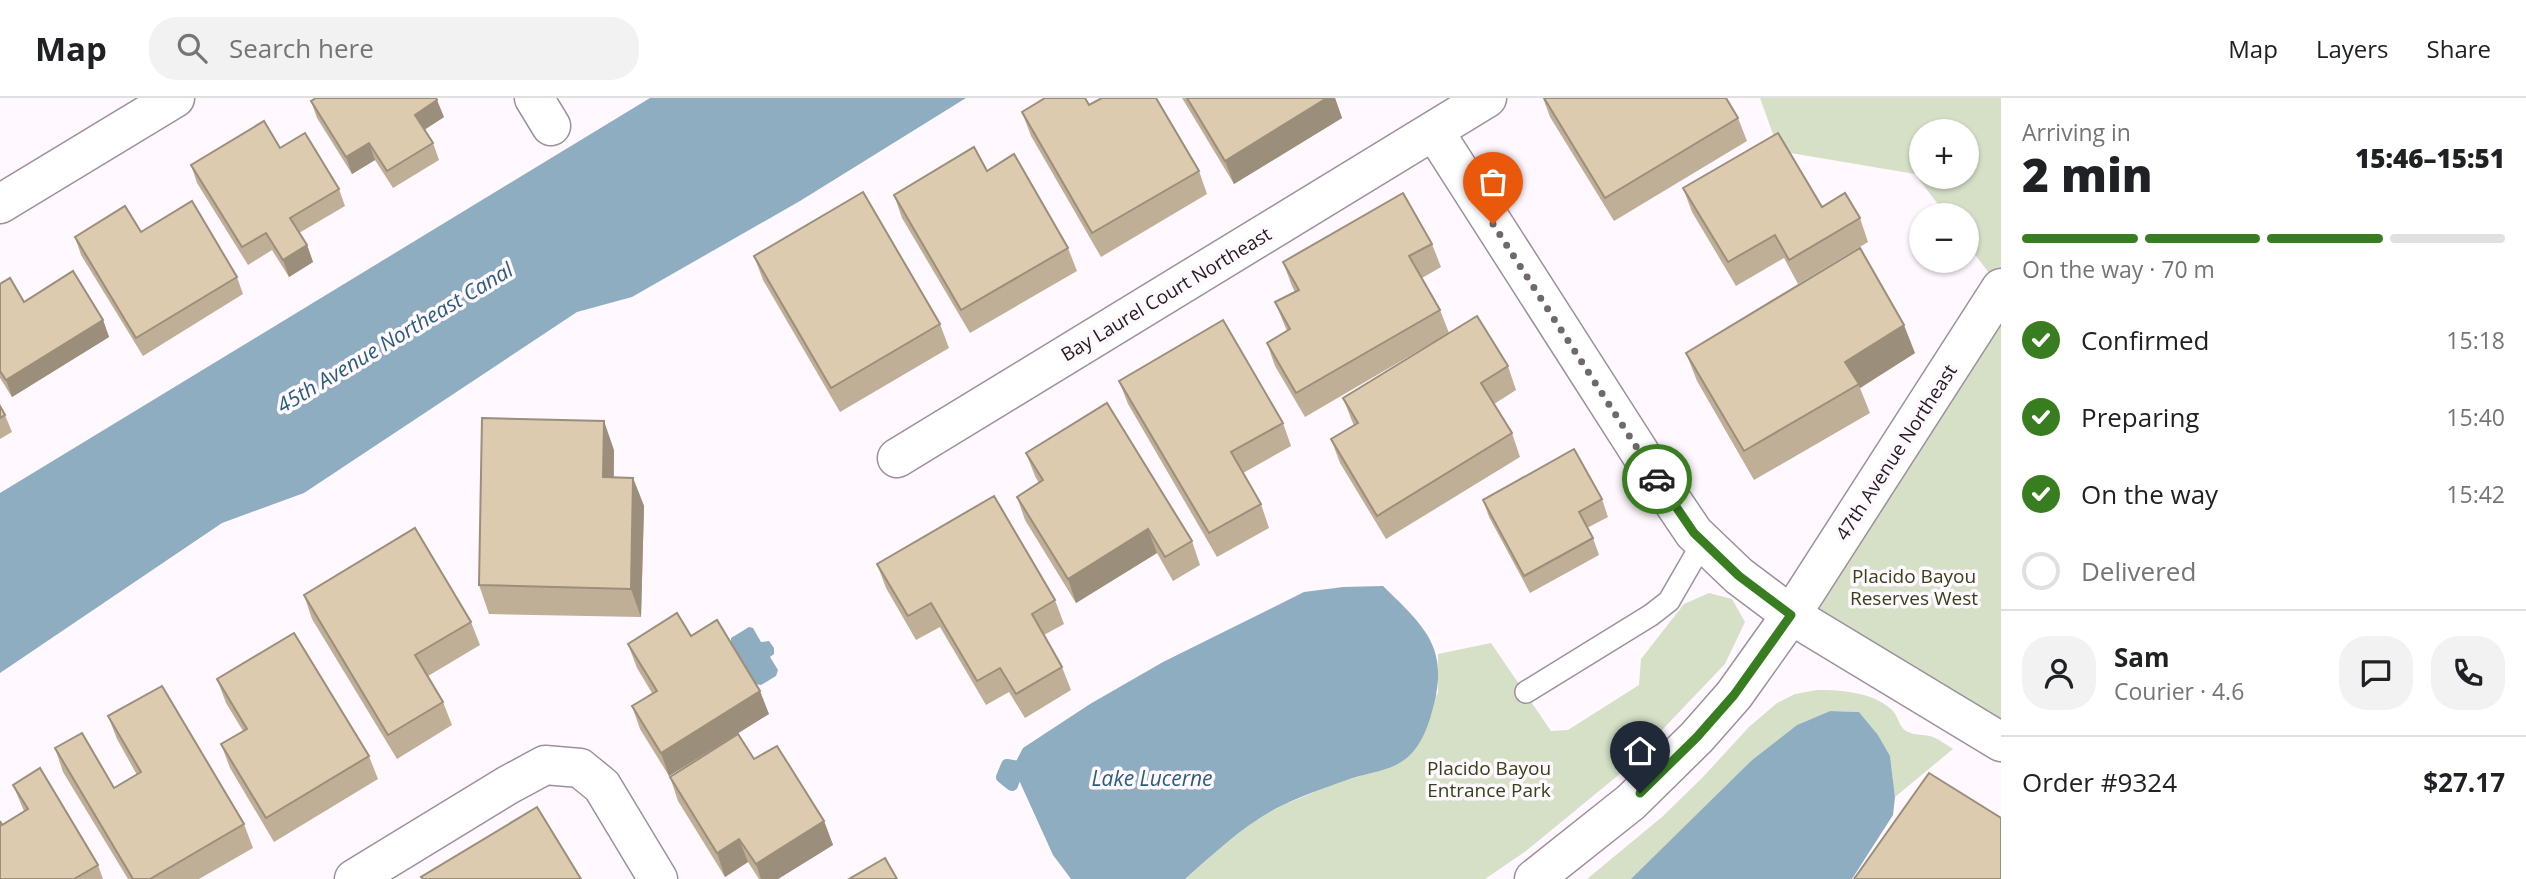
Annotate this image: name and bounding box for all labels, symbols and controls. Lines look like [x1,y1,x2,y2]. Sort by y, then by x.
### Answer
search box [149,17,639,80]
text: Map [35,26,107,71]
icon: search [173,29,211,67]
text: Search here [229,30,374,66]
text: Map [2228,32,2278,65]
text: Layers [2316,32,2389,65]
text: Share [2427,32,2491,65]
text: Arriving in [2022,116,2131,148]
map controls [1909,119,1979,273]
button: + [1909,119,1979,189]
text: 15:46–15:51 [2355,140,2505,176]
text: 2 min [2022,143,2153,205]
pin [1463,152,1523,224]
icon: bag [1474,163,1512,201]
button: − [1909,203,1979,273]
street label: Bay Laurel Court Northeast [1056,221,1276,367]
text: On the way · 70 m [2022,253,2215,285]
water label: 45th Avenue Northeast Canal [271,255,518,419]
icon: check [2022,321,2060,359]
text: Confirmed [2081,322,2209,358]
text: 15:18 [2446,324,2505,356]
street label: 47th Avenue Northeast [1829,359,1963,545]
icon: check [2022,398,2060,436]
text: Preparing [2081,399,2199,435]
text: 15:40 [2446,401,2505,433]
courier [1622,444,1692,514]
icon: car [1638,460,1676,498]
icon: check [2022,475,2060,513]
text: On the way [2081,476,2218,512]
text: 15:42 [2446,478,2505,510]
text: Delivered [2081,553,2196,589]
park label: Placido Bayou Reserves West [1850,563,1978,611]
button: person [2022,636,2096,710]
button: chat [2339,636,2413,710]
button: phone [2431,636,2505,710]
text: Sam [2114,639,2170,675]
text: Courier · 4.6 [2114,675,2244,707]
pin [1610,721,1670,793]
icon: home [1621,732,1659,770]
park label: Placido Bayou Entrance Park [1427,755,1551,803]
water label: Lake Lucerne [1091,764,1213,792]
text: Order #9324 [2022,764,2177,800]
text: $27.17 [2423,764,2505,800]

